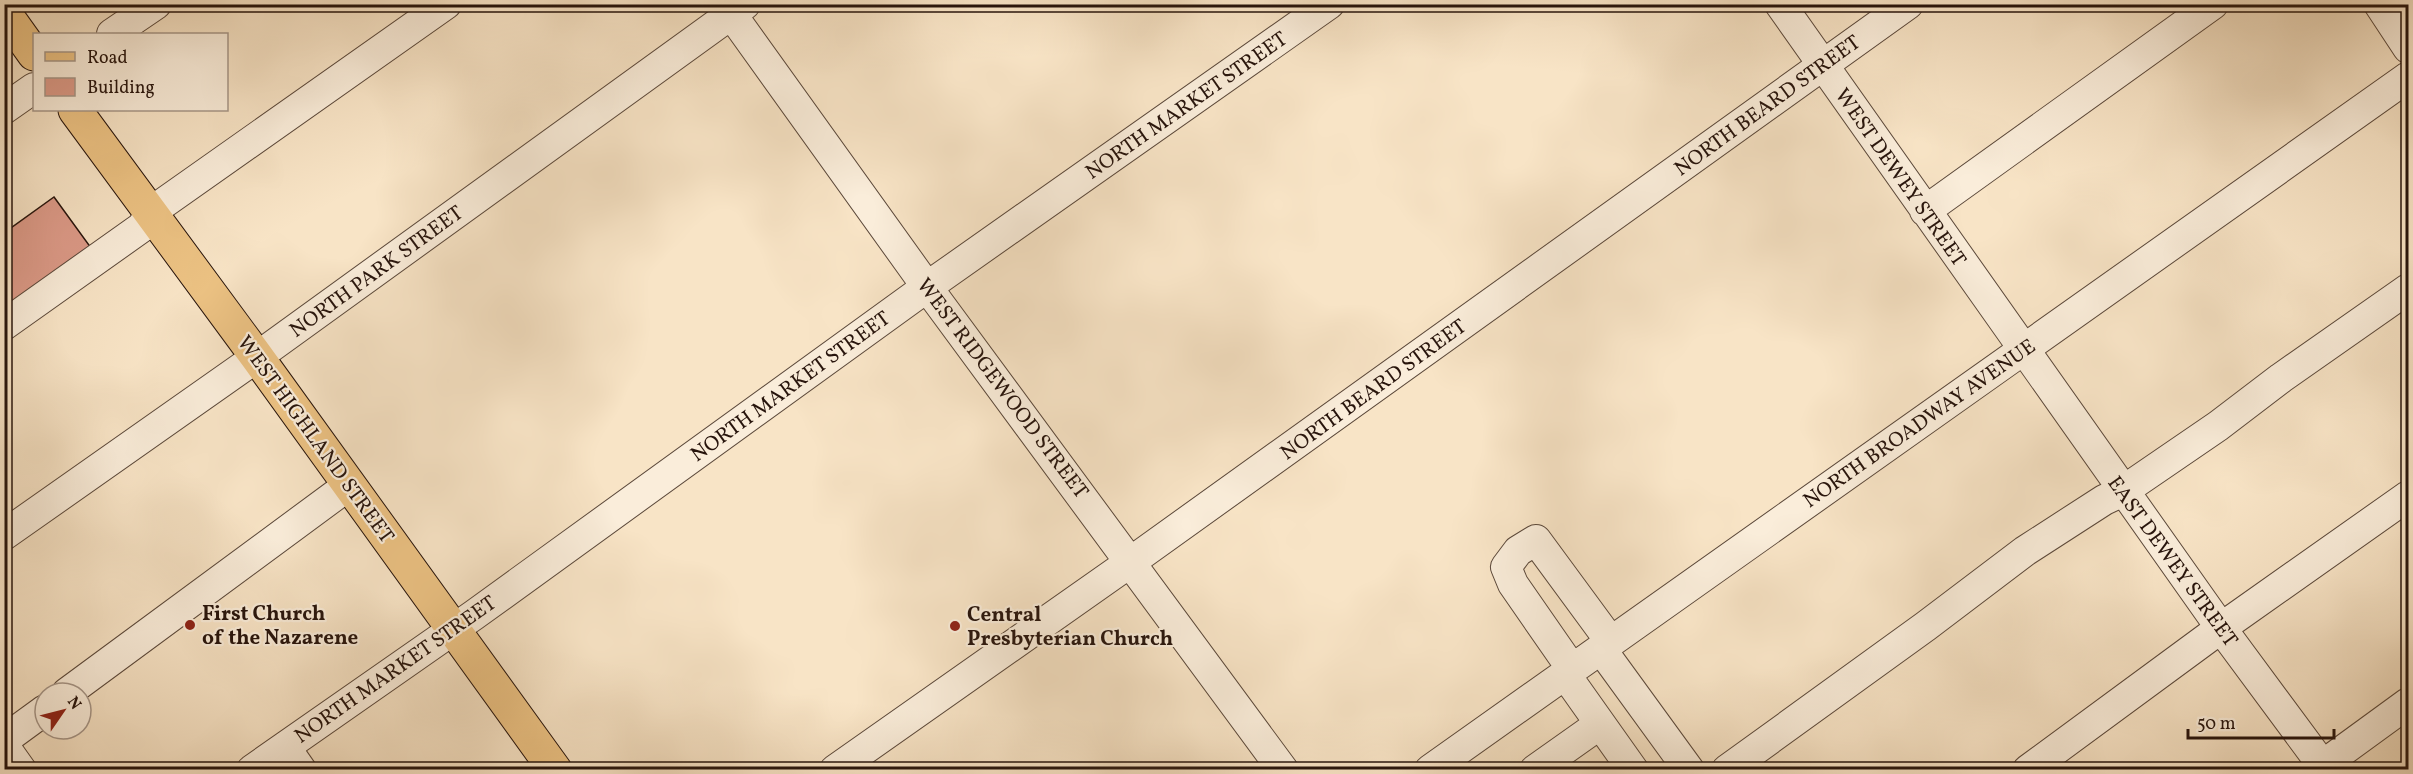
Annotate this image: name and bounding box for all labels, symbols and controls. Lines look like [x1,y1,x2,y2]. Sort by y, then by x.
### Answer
street label: NORTH MARKET STREET [1080,25,1294,187]
street label: NORTH BEARD STREET [1669,29,1867,184]
legend [33,33,228,111]
text: Road [87,46,128,71]
text: Building [87,76,155,101]
street label: WEST DEWEY STREET [1827,83,1972,273]
street label: NORTH PARK STREET [284,199,470,345]
street label: WEST RIDGEWOOD STREET [909,272,1095,505]
street label: NORTH MARKET STREET [685,305,897,470]
street label: NORTH BEARD STREET [1275,313,1473,468]
street label: WEST HIGHLAND STREET [229,330,400,550]
street label: NORTH BROADWAY AVENUE [1798,333,2042,516]
street label: EAST DEWEY STREET [2100,470,2244,653]
street label: NORTH MARKET STREET [289,589,503,751]
place label: First Church of the Nazarene [202,600,358,653]
place label: Central Presbyterian Church [967,601,1173,654]
marker: First Church of the Nazarene [183,618,197,632]
marker: Central Presbyterian Church [948,619,962,633]
north arrow [33,681,93,741]
text: N [61,692,86,715]
scale bar [2188,702,2334,740]
text: 50 m [2197,712,2236,737]

